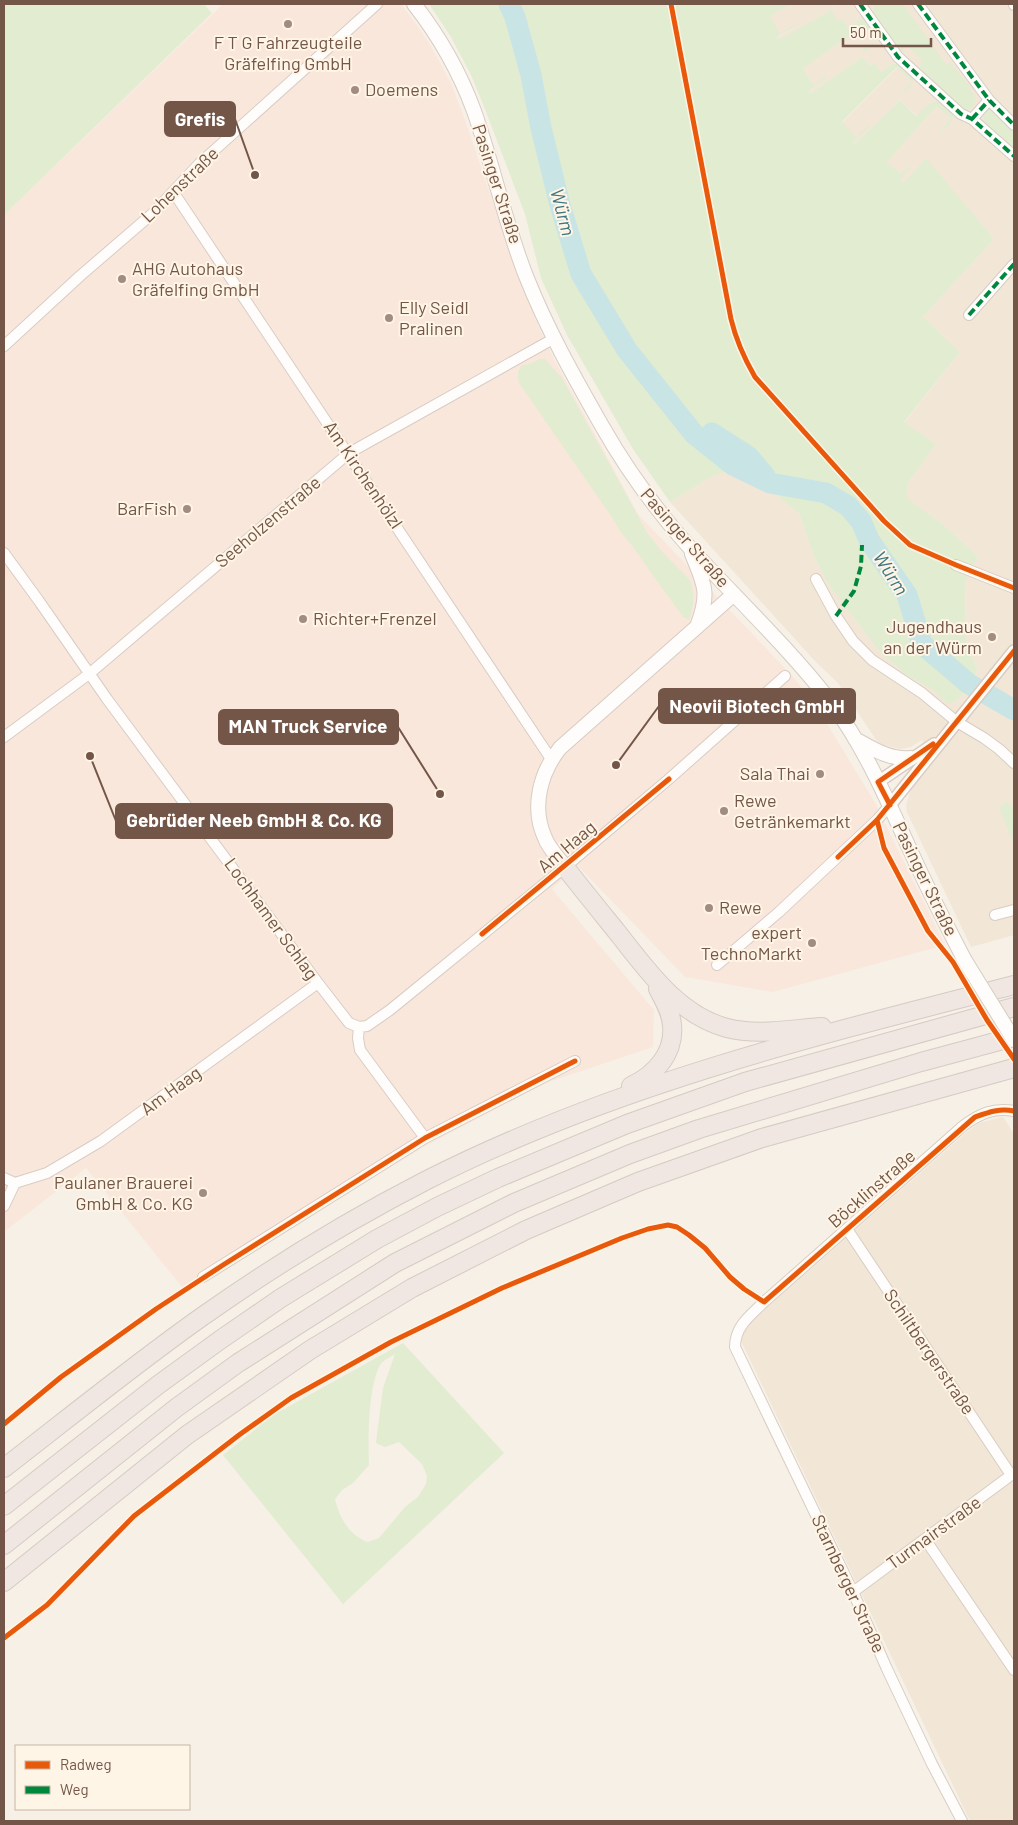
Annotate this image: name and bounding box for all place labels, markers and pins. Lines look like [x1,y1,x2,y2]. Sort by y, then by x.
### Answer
marker: F T G Fahrzeugteile Gräfelfing GmbH [282,18,294,30]
place label: F T G Fahrzeugteile Gräfelfing GmbH [214,31,362,74]
place label: Doemens [365,78,438,100]
marker: Doemens [349,84,361,96]
callout: Grefis [165,102,235,136]
place label: AHG Autohaus Gräfelfing GmbH [132,257,259,300]
marker: AHG Autohaus Gräfelfing GmbH [116,273,128,285]
place label: Elly Seidl Pralinen [399,296,469,339]
marker: Elly Seidl Pralinen [383,312,395,324]
place label: BarFish [117,497,177,519]
marker: BarFish [181,503,193,515]
place label: Richter+Frenzel [313,607,437,629]
marker: Richter+Frenzel [297,613,309,625]
place label: Jugendhaus an der Würm [883,615,982,658]
marker: Jugendhaus an der Würm [986,631,998,643]
callout: Neovii Biotech GmbH [659,689,855,723]
callout: MAN Truck Service [219,710,398,744]
place label: Sala Thai [740,762,810,784]
marker: Sala Thai [814,768,826,780]
place label: Rewe Getränkemarkt [734,789,851,832]
callout: Gebrüder Neeb GmbH & Co. KG [116,804,392,838]
marker: Rewe Getränkemarkt [718,805,730,817]
place label: Rewe [719,896,762,918]
marker: Rewe [703,902,715,914]
place label: expert TechnoMarkt [701,921,802,964]
marker: expert TechnoMarkt [806,937,818,949]
place label: Paulaner Brauerei GmbH & Co. KG [54,1171,193,1214]
marker: Paulaner Brauerei GmbH & Co. KG [197,1187,209,1199]

